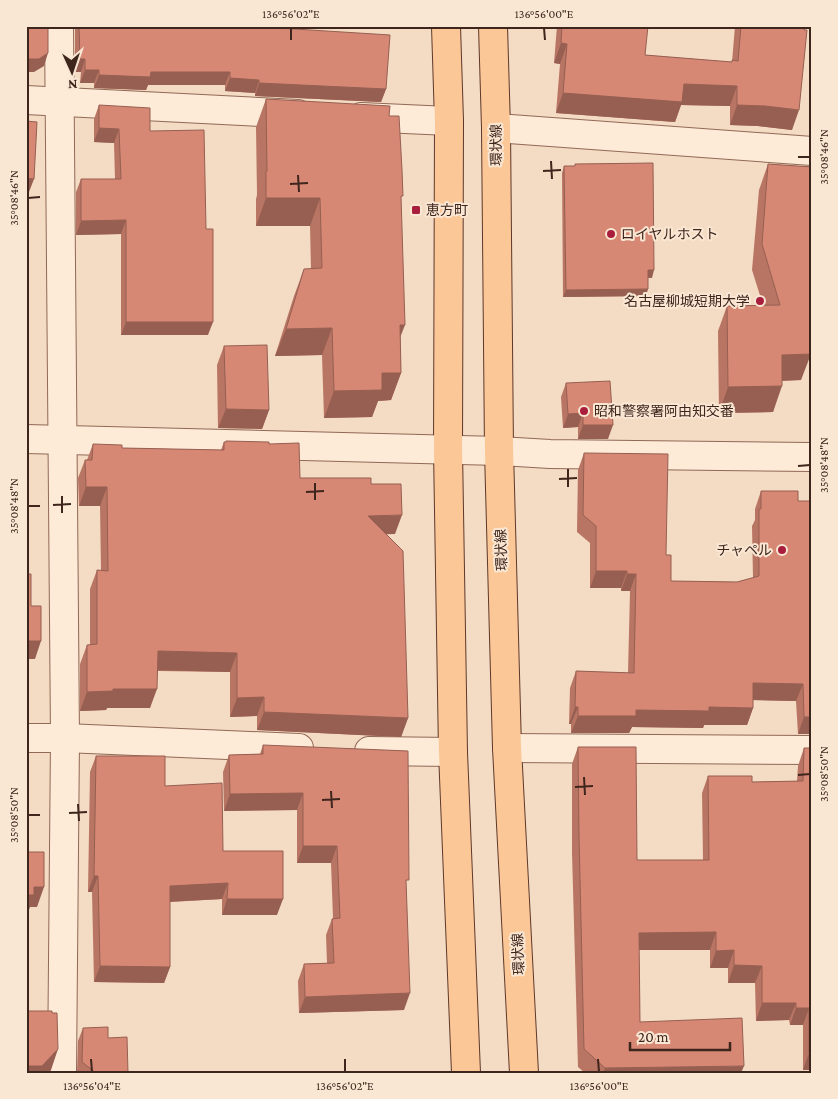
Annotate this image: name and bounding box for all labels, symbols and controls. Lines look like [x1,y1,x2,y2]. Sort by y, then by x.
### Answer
text: 136°56'02"E [262,7,320,21]
text: 136°56'00"E [515,7,574,21]
north arrow [48,48,98,98]
text: N [67,77,78,93]
street label: 環状線 [488,124,504,166]
text: 35°08'46"N [817,129,831,185]
text: 35°08'46"N [7,170,21,226]
place label: 恵方町 [426,202,468,218]
marker: 恵方町 [410,204,422,216]
place label: ロイヤルホスト [621,226,719,242]
marker: ロイヤルホスト [605,228,617,240]
place label: 名古屋柳城短期大学 [624,293,750,309]
marker: 名古屋柳城短期大学 [754,295,766,307]
place label: 昭和警察署阿由知交番 [594,403,734,419]
marker: 昭和警察署阿由知交番 [578,405,590,417]
text: 35°08'48"N [817,437,831,493]
text: 35°08'48"N [7,478,21,534]
street label: 環状線 [492,529,510,571]
place label: チャペル [716,542,772,558]
marker: チャペル [776,544,788,556]
text: 35°08'50"N [817,746,831,802]
text: 35°08'50"N [7,787,21,843]
street label: 環状線 [509,933,527,975]
scale bar [630,1019,730,1051]
text: 20 m [638,1029,669,1045]
text: 136°56'04"E [63,1079,121,1093]
text: 136°56'02"E [316,1079,374,1093]
text: 136°56'00"E [570,1079,629,1093]

